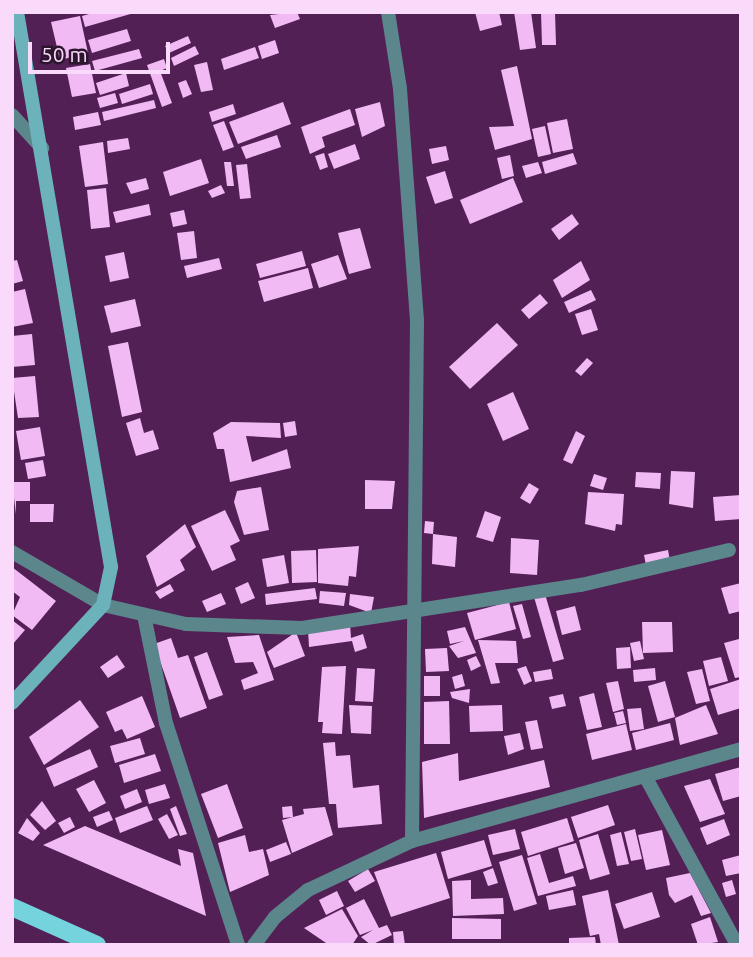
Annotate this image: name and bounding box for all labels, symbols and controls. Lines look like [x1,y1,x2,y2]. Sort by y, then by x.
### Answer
scale bar [32,28,173,72]
text: 50 m [41,42,88,66]

